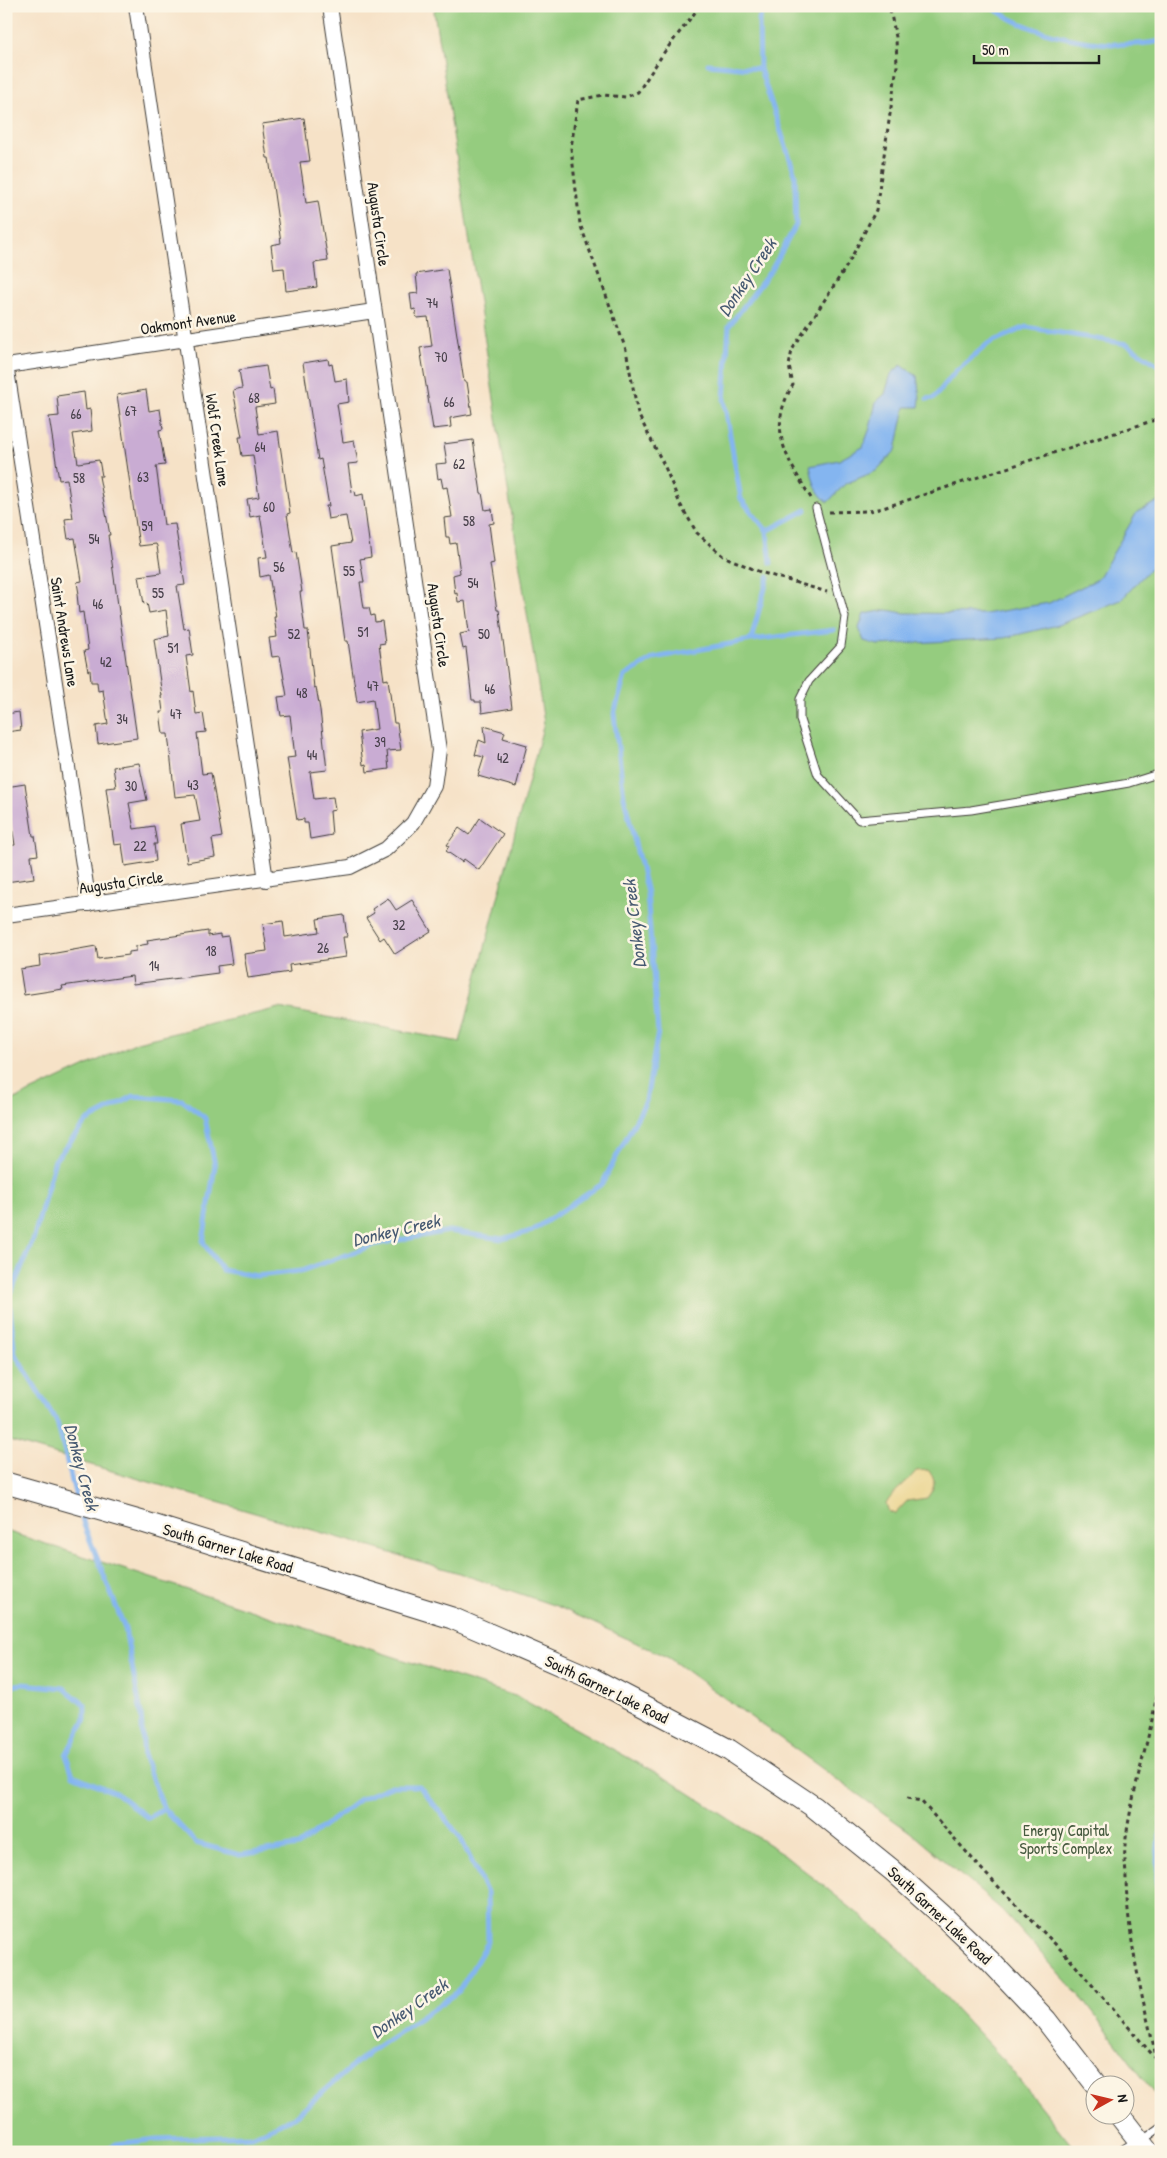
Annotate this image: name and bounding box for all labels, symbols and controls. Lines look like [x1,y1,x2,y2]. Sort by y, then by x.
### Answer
scale bar [974,32,1100,64]
text: 50 m [982,39,1009,60]
street label: Augusta Circle [362,181,396,268]
water label: Donkey Creek [712,232,783,321]
house number: 74 [426,293,438,312]
street label: Oakmont Avenue [139,304,238,340]
house number: 70 [434,347,448,366]
house number: 68 [248,388,260,407]
street label: Wolf Creek Lane [201,392,236,489]
house number: 66 [443,392,455,411]
house number: 67 [125,401,137,420]
house number: 66 [70,404,82,423]
house number: 64 [255,437,265,456]
house number: 62 [453,454,466,473]
house number: 63 [137,467,149,486]
house number: 58 [73,468,85,487]
house number: 60 [263,497,275,516]
house number: 58 [463,511,475,530]
house number: 59 [141,516,153,535]
house number: 54 [88,529,100,548]
house number: 56 [273,557,285,576]
house number: 55 [343,561,355,580]
house number: 54 [467,573,479,592]
street label: Saint Andrews Lane [45,576,85,689]
street label: Augusta Circle [422,582,456,669]
house number: 55 [152,583,164,602]
house number: 46 [93,594,104,613]
house number: 51 [357,622,369,641]
house number: 52 [288,624,301,643]
house number: 50 [478,624,490,643]
house number: 51 [167,638,179,657]
house number: 42 [100,652,112,671]
house number: 47 [367,676,379,695]
house number: 46 [485,679,496,698]
house number: 48 [296,683,308,702]
house number: 47 [170,704,182,723]
house number: 34 [116,709,128,728]
house number: 39 [374,732,386,751]
house number: 44 [307,745,317,764]
house number: 42 [497,748,509,767]
house number: 43 [187,775,199,794]
house number: 30 [125,776,137,795]
house number: 22 [133,836,147,855]
street label: Augusta Circle [78,865,165,899]
water label: Donkey Creek [616,877,652,970]
house number: 32 [393,915,406,934]
house number: 26 [317,938,329,957]
house number: 18 [205,941,217,960]
house number: 14 [149,956,159,975]
water label: Donkey Creek [350,1207,444,1252]
water label: Donkey Creek [58,1421,106,1515]
street label: South Garner Lake Road [160,1518,296,1578]
street label: South Garner Lake Road [542,1650,672,1728]
park label: Energy Capital Sports Complex [1020,1819,1112,1859]
street label: South Garner Lake Road [883,1861,997,1969]
water label: Donkey Creek [365,1971,454,2044]
north arrow [1084,2076,1134,2126]
text: N [1113,2093,1133,2104]

